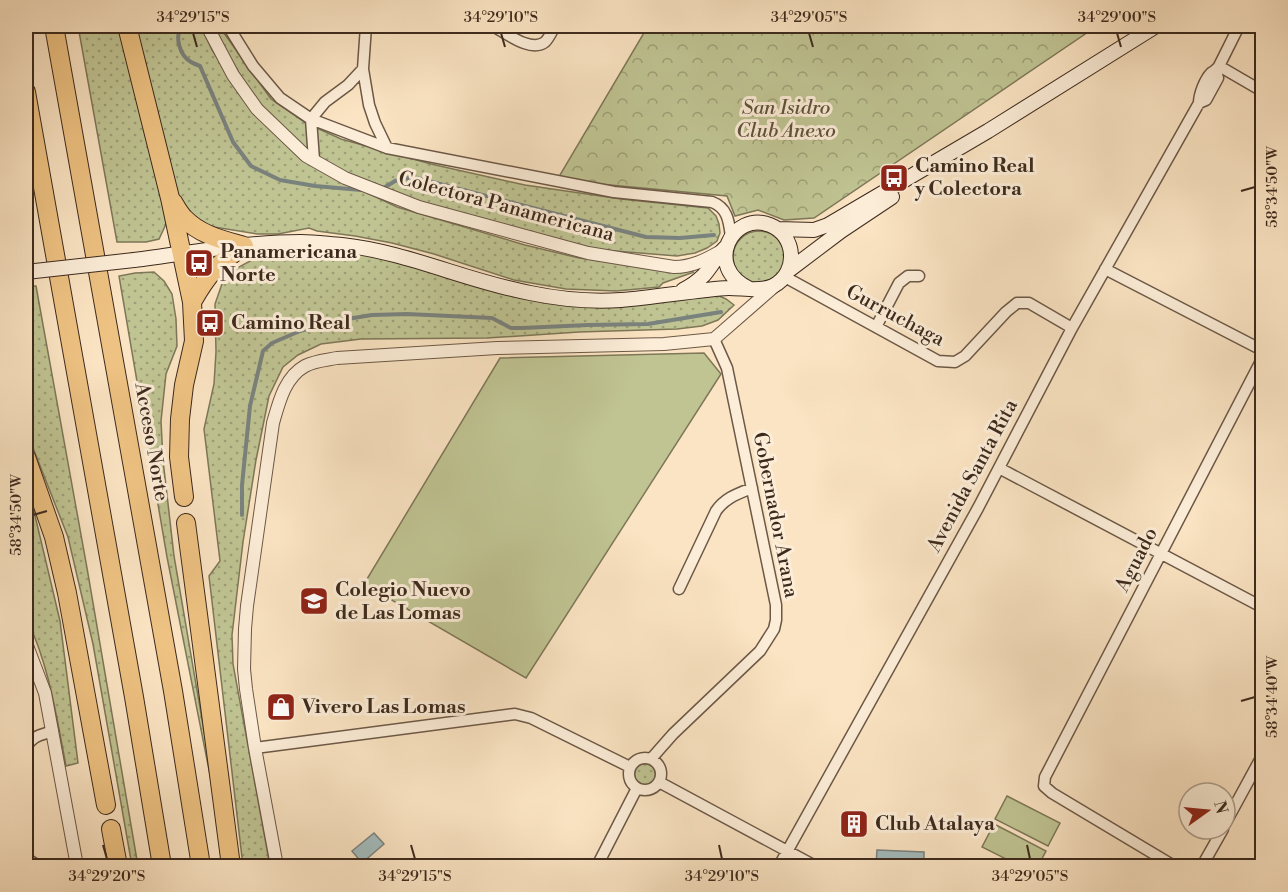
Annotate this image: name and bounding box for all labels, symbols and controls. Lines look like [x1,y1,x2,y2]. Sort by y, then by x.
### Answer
text: 34°29'15"S [156,8,230,27]
text: 34°29'10"S [464,8,538,27]
text: 34°29'05"S [771,8,847,27]
text: 34°29'00"S [1078,8,1156,27]
park label: San Isidro Club Anexo [736,96,836,144]
text: 58°34'50"W [1263,146,1282,228]
place label: Camino Real y Colectora [914,154,1035,202]
bus stop icon: Camino Real y Colectora [878,162,910,194]
street label: Colectora Panamericana [395,166,617,248]
place label: Panamericana Norte [220,240,357,288]
bus stop icon: Panamericana Norte [183,247,215,279]
street label: Gurruchaga [841,280,949,353]
bus stop icon: Camino Real [194,307,226,339]
place label: Camino Real [231,311,351,336]
street label: Acceso Norte [128,380,174,503]
street label: Avenida Santa Rita [922,395,1024,558]
street label: Gobernador Arana [747,430,803,601]
text: 58°34'50"W [7,474,26,556]
street label: Aguado [1110,524,1164,597]
place label: Colegio Nuevo de Las Lomas [335,578,471,626]
school or university icon: Colegio Nuevo de Las Lomas [298,585,330,617]
text: 58°34'40"W [1263,656,1282,738]
shop icon: Vivero Las Lomas [265,691,297,723]
place label: Vivero Las Lomas [301,695,465,720]
north arrow [1177,781,1237,841]
text: N [1209,799,1232,816]
building icon: Club Atalaya [838,808,870,840]
place label: Club Atalaya [875,812,995,837]
text: 34°29'20"S [69,867,145,886]
text: 34°29'15"S [378,867,452,886]
text: 34°29'10"S [685,867,759,886]
text: 34°29'05"S [992,867,1068,886]

